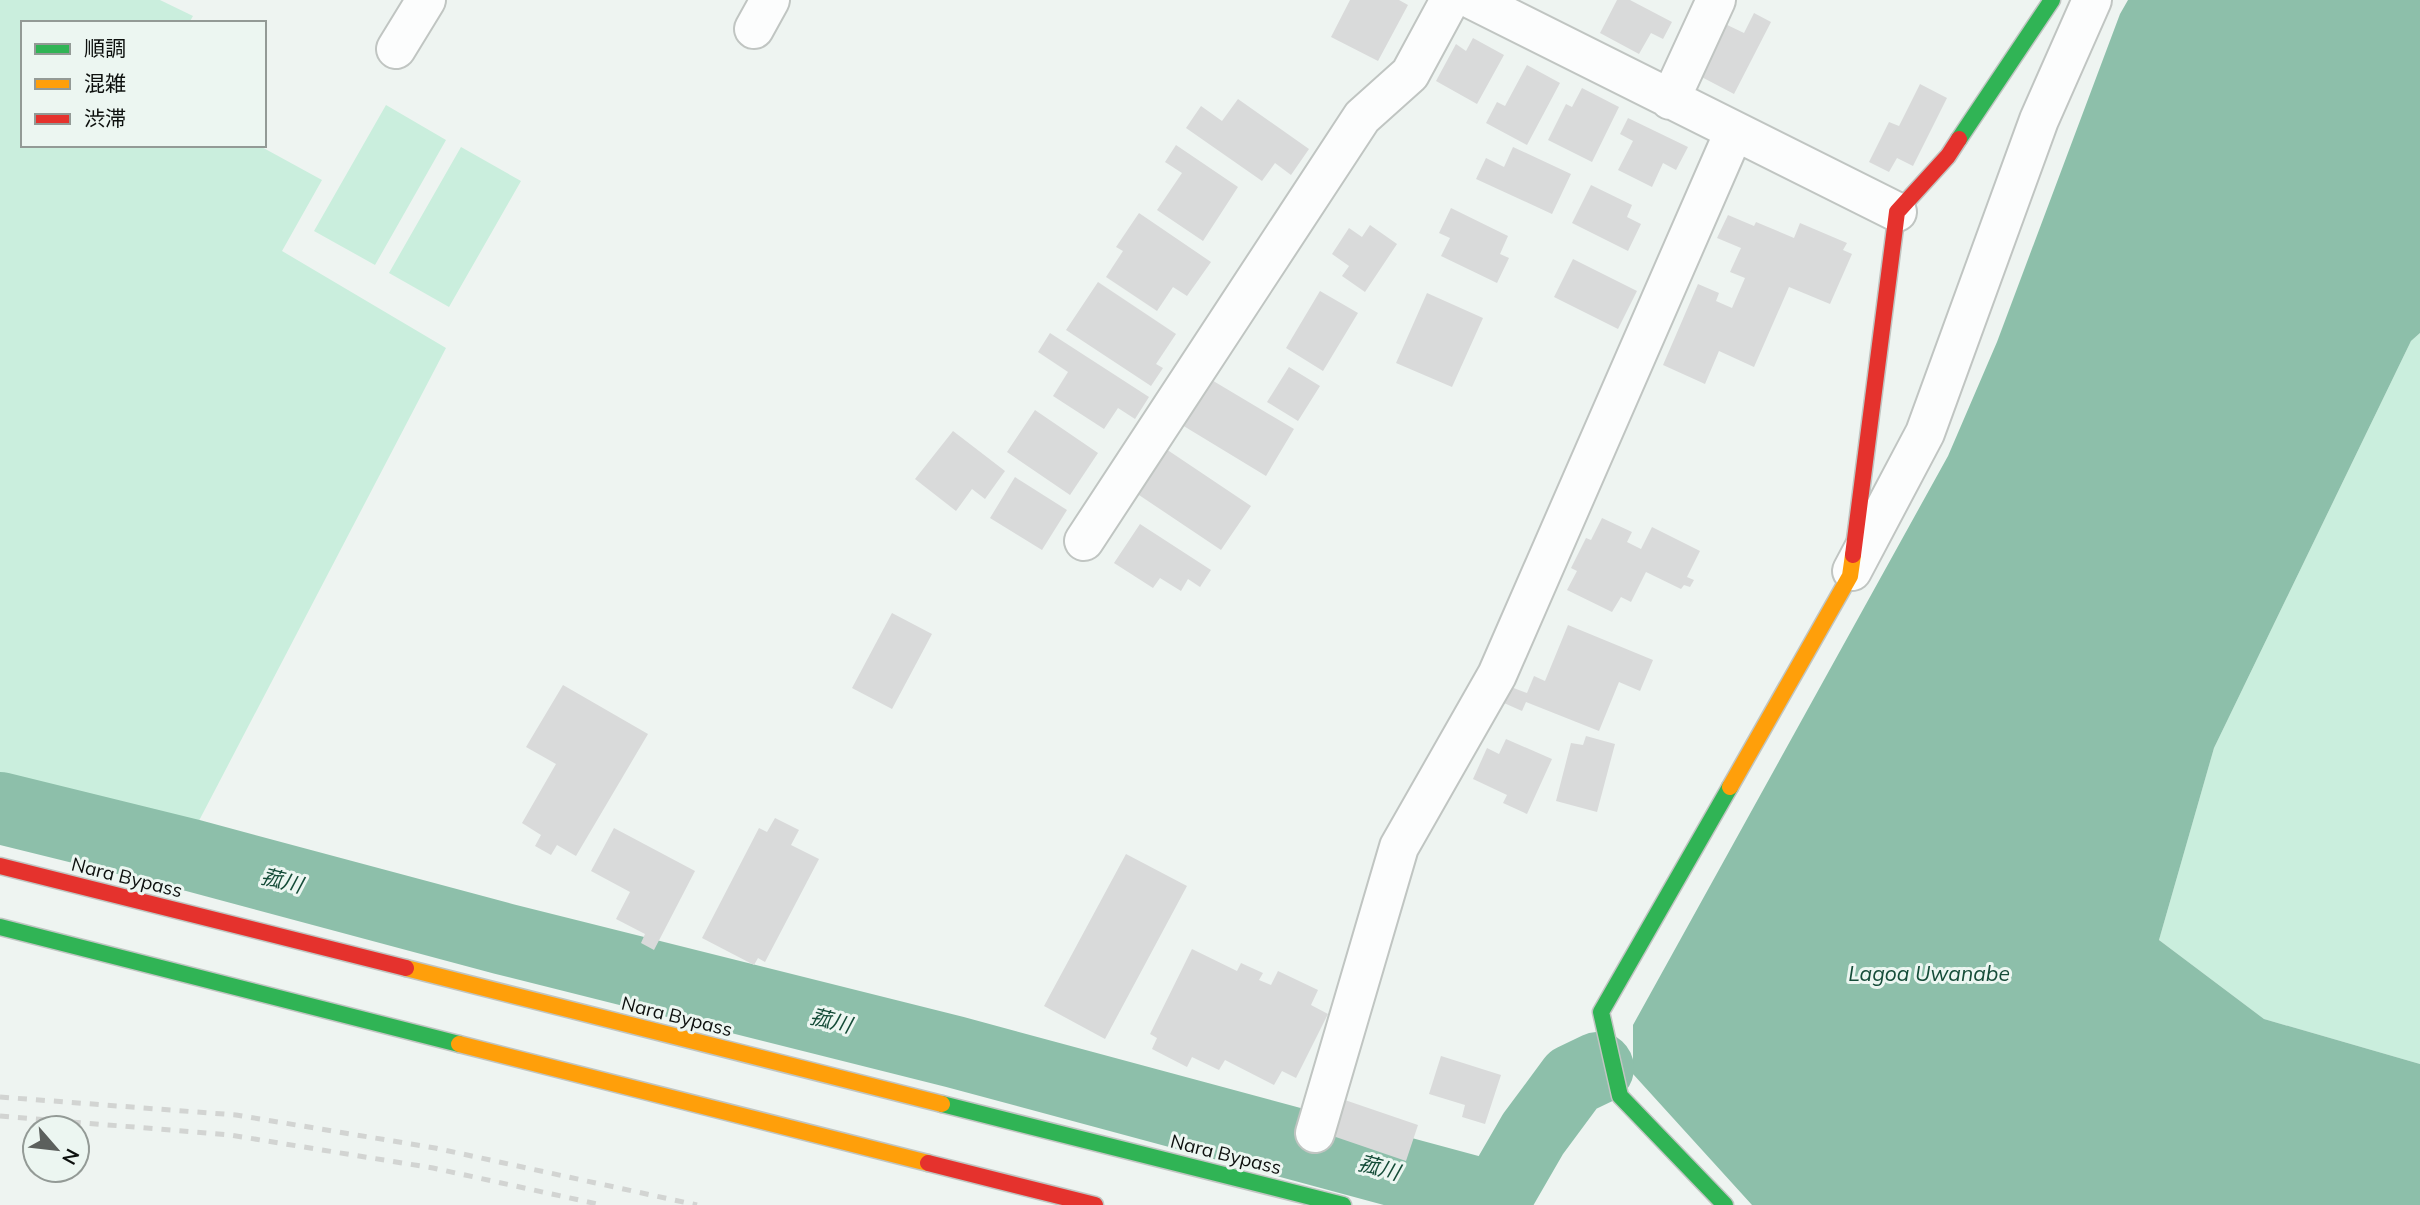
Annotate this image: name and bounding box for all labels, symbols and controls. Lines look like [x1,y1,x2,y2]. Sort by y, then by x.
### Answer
legend [21,21,266,147]
text: 順調 [84,35,126,61]
text: 混雑 [84,70,126,96]
text: 渋滞 [84,105,126,131]
street label: Nara Bypass [69,852,185,902]
water label: 菰川 [258,862,307,898]
water label: Lagoa Uwanabe [1848,960,2010,986]
street label: Nara Bypass [619,991,735,1041]
water label: 菰川 [807,1002,856,1038]
north arrow [21,1114,91,1184]
street label: Nara Bypass [1168,1129,1284,1179]
text: N [57,1145,85,1169]
water label: 菰川 [1355,1149,1405,1186]

